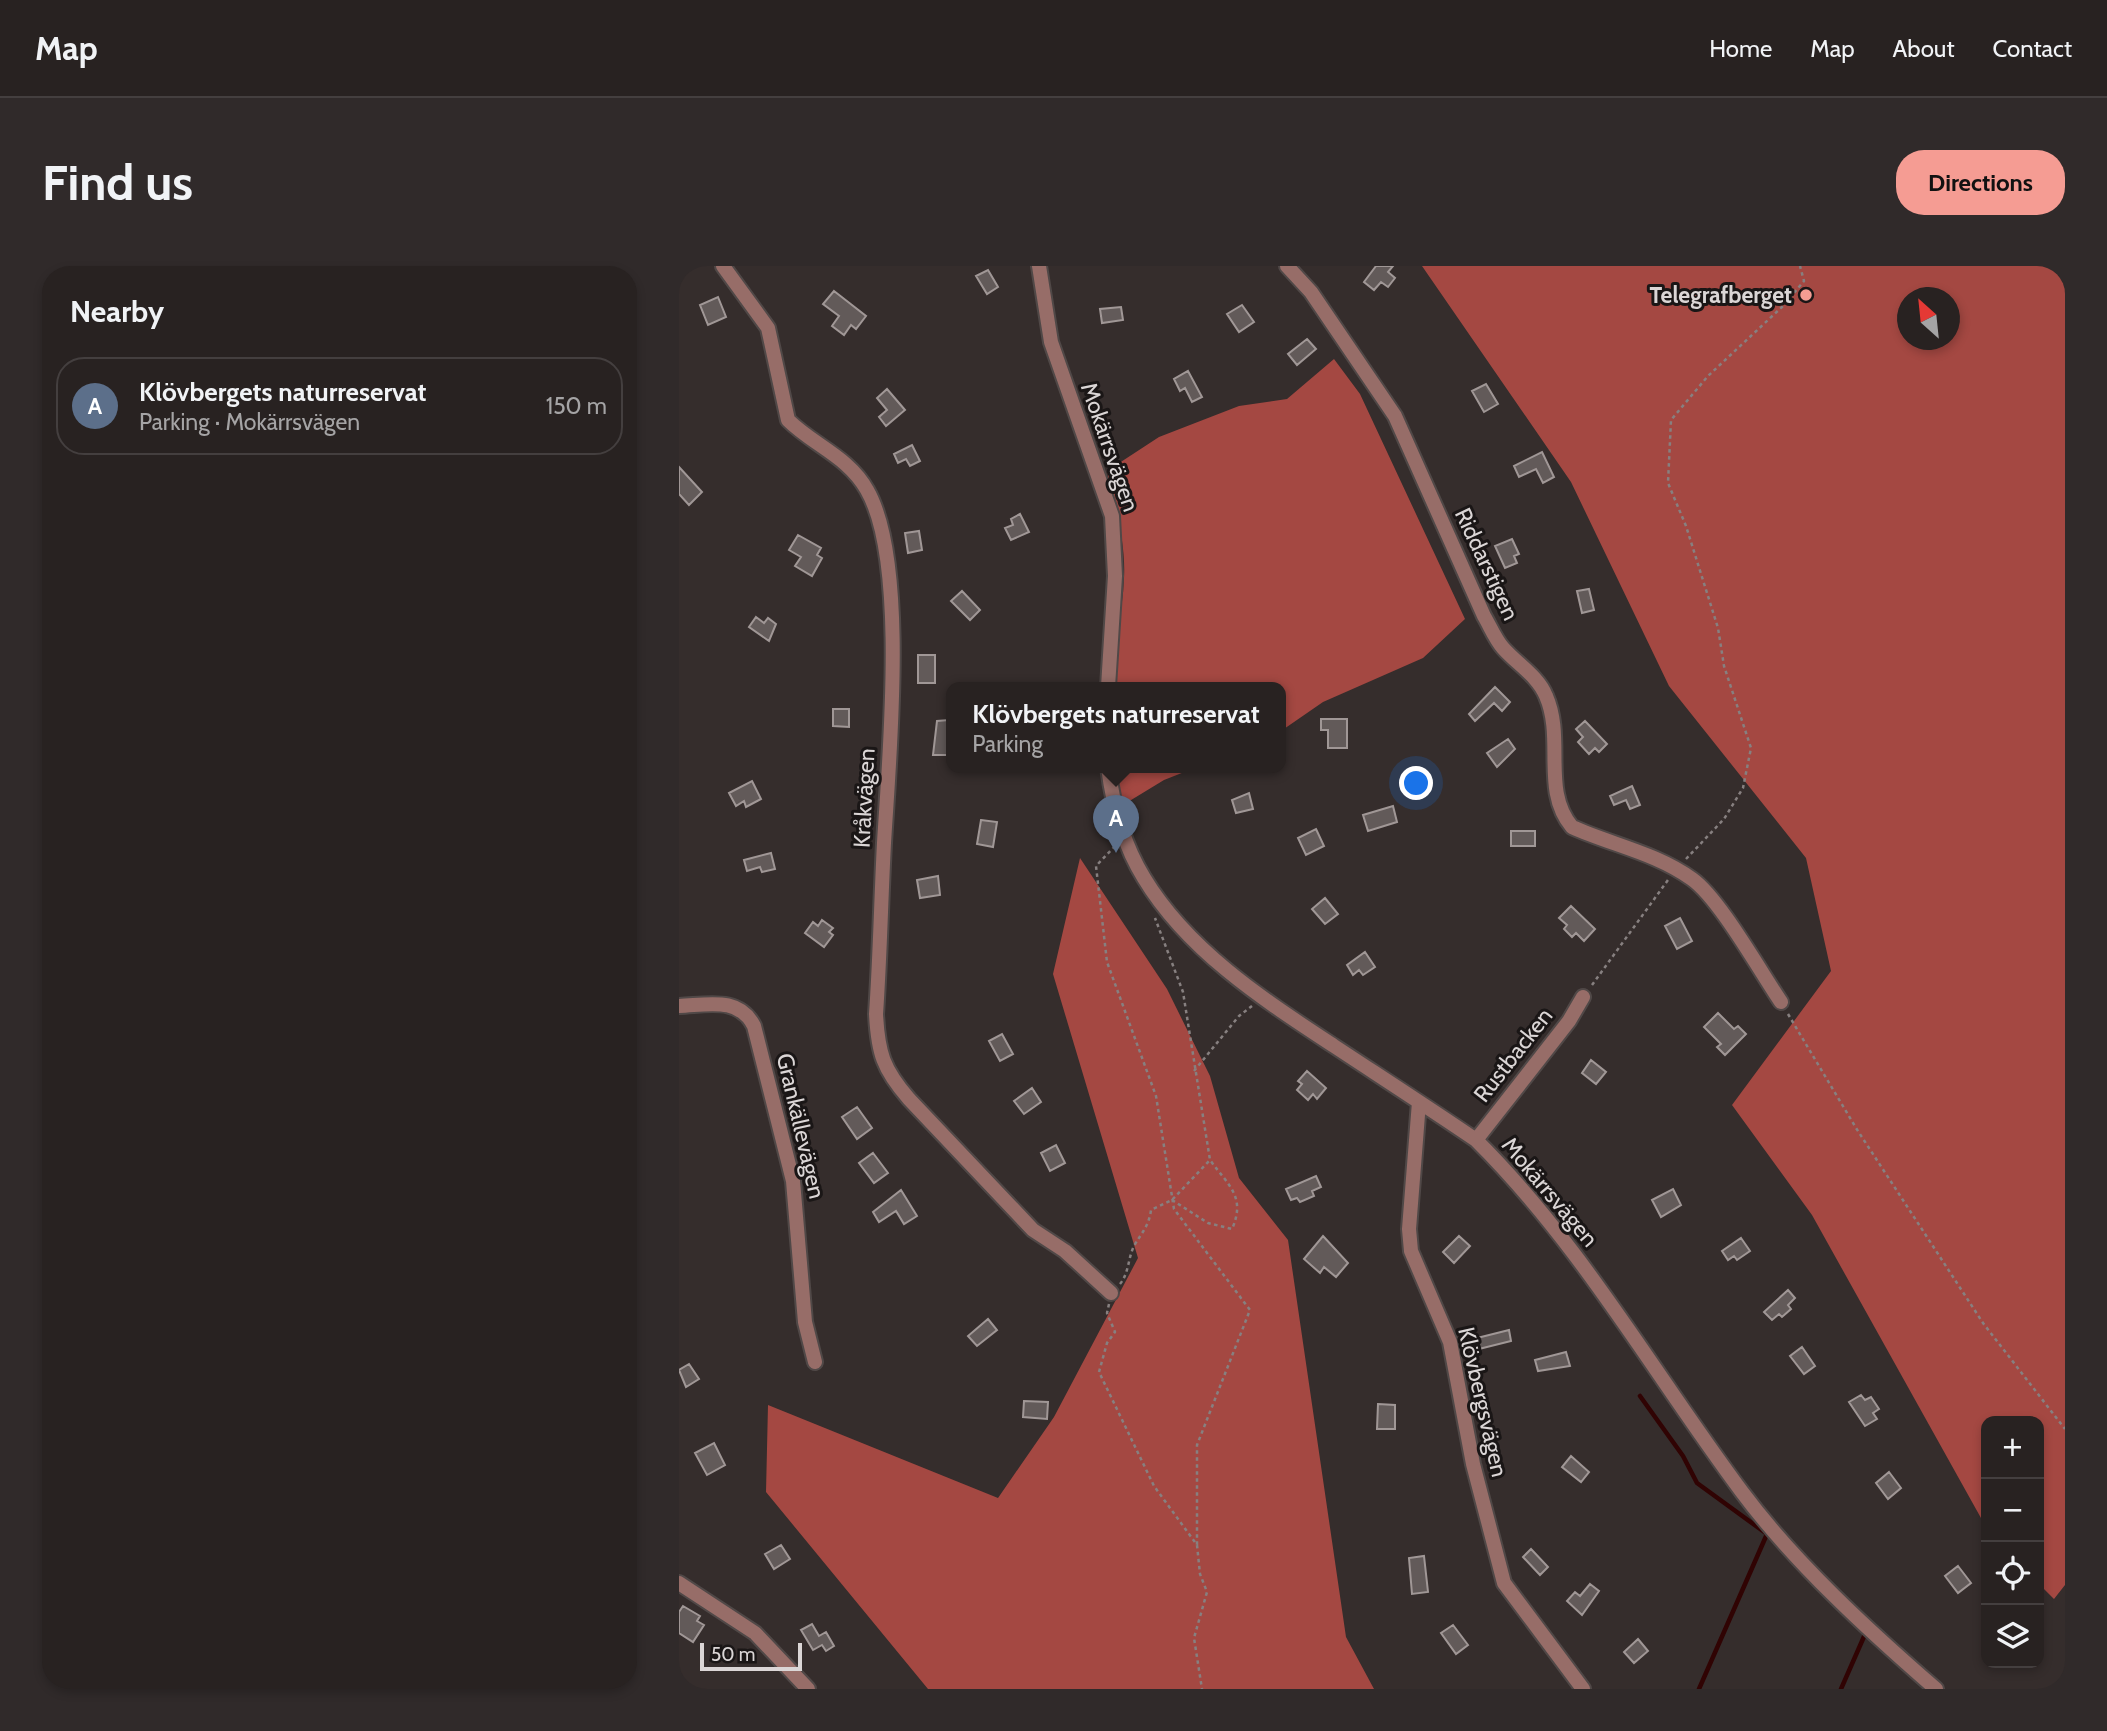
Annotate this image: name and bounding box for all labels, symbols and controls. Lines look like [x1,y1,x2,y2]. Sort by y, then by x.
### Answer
text: Map [35,28,98,68]
text: Home [1709,34,1772,63]
text: Map [1810,34,1855,63]
text: About [1893,34,1955,63]
text: Contact [1993,34,2072,63]
button: Directions [1896,150,2065,215]
text: Find us [42,153,193,212]
place label: Telegrafberget [1650,281,1792,309]
marker: Telegrafberget [1798,287,1814,303]
north arrow [1897,287,1960,350]
text: Nearby [70,293,164,330]
text: Klövbergets naturreservat [139,376,426,408]
street label: Mokärrsvägen [1075,379,1145,515]
text: A [88,392,102,420]
text: 150 m [546,392,607,420]
text: Parking · Mokärrsvägen [139,408,360,436]
street label: Riddarstigen [1449,503,1525,625]
popup [946,682,1286,773]
text: Klövbergets naturreservat [972,698,1260,730]
text: Parking [972,730,1043,758]
street label: Kråkvägen [847,747,881,849]
your location [1399,766,1433,800]
pin: A [1093,795,1139,853]
street label: Rustbacken [1468,1002,1558,1108]
street label: Grankällevägen [771,1051,831,1201]
street label: Mokärrsvägen [1496,1131,1604,1253]
street label: Klövbergsvägen [1452,1324,1514,1480]
map controls [1981,1416,2044,1668]
button: + [1981,1416,2044,1479]
button: − [1981,1479,2044,1542]
button: locate [1981,1542,2044,1605]
button: layers [1981,1605,2044,1668]
scale bar [700,1640,801,1672]
text: 50 m [711,1643,755,1666]

